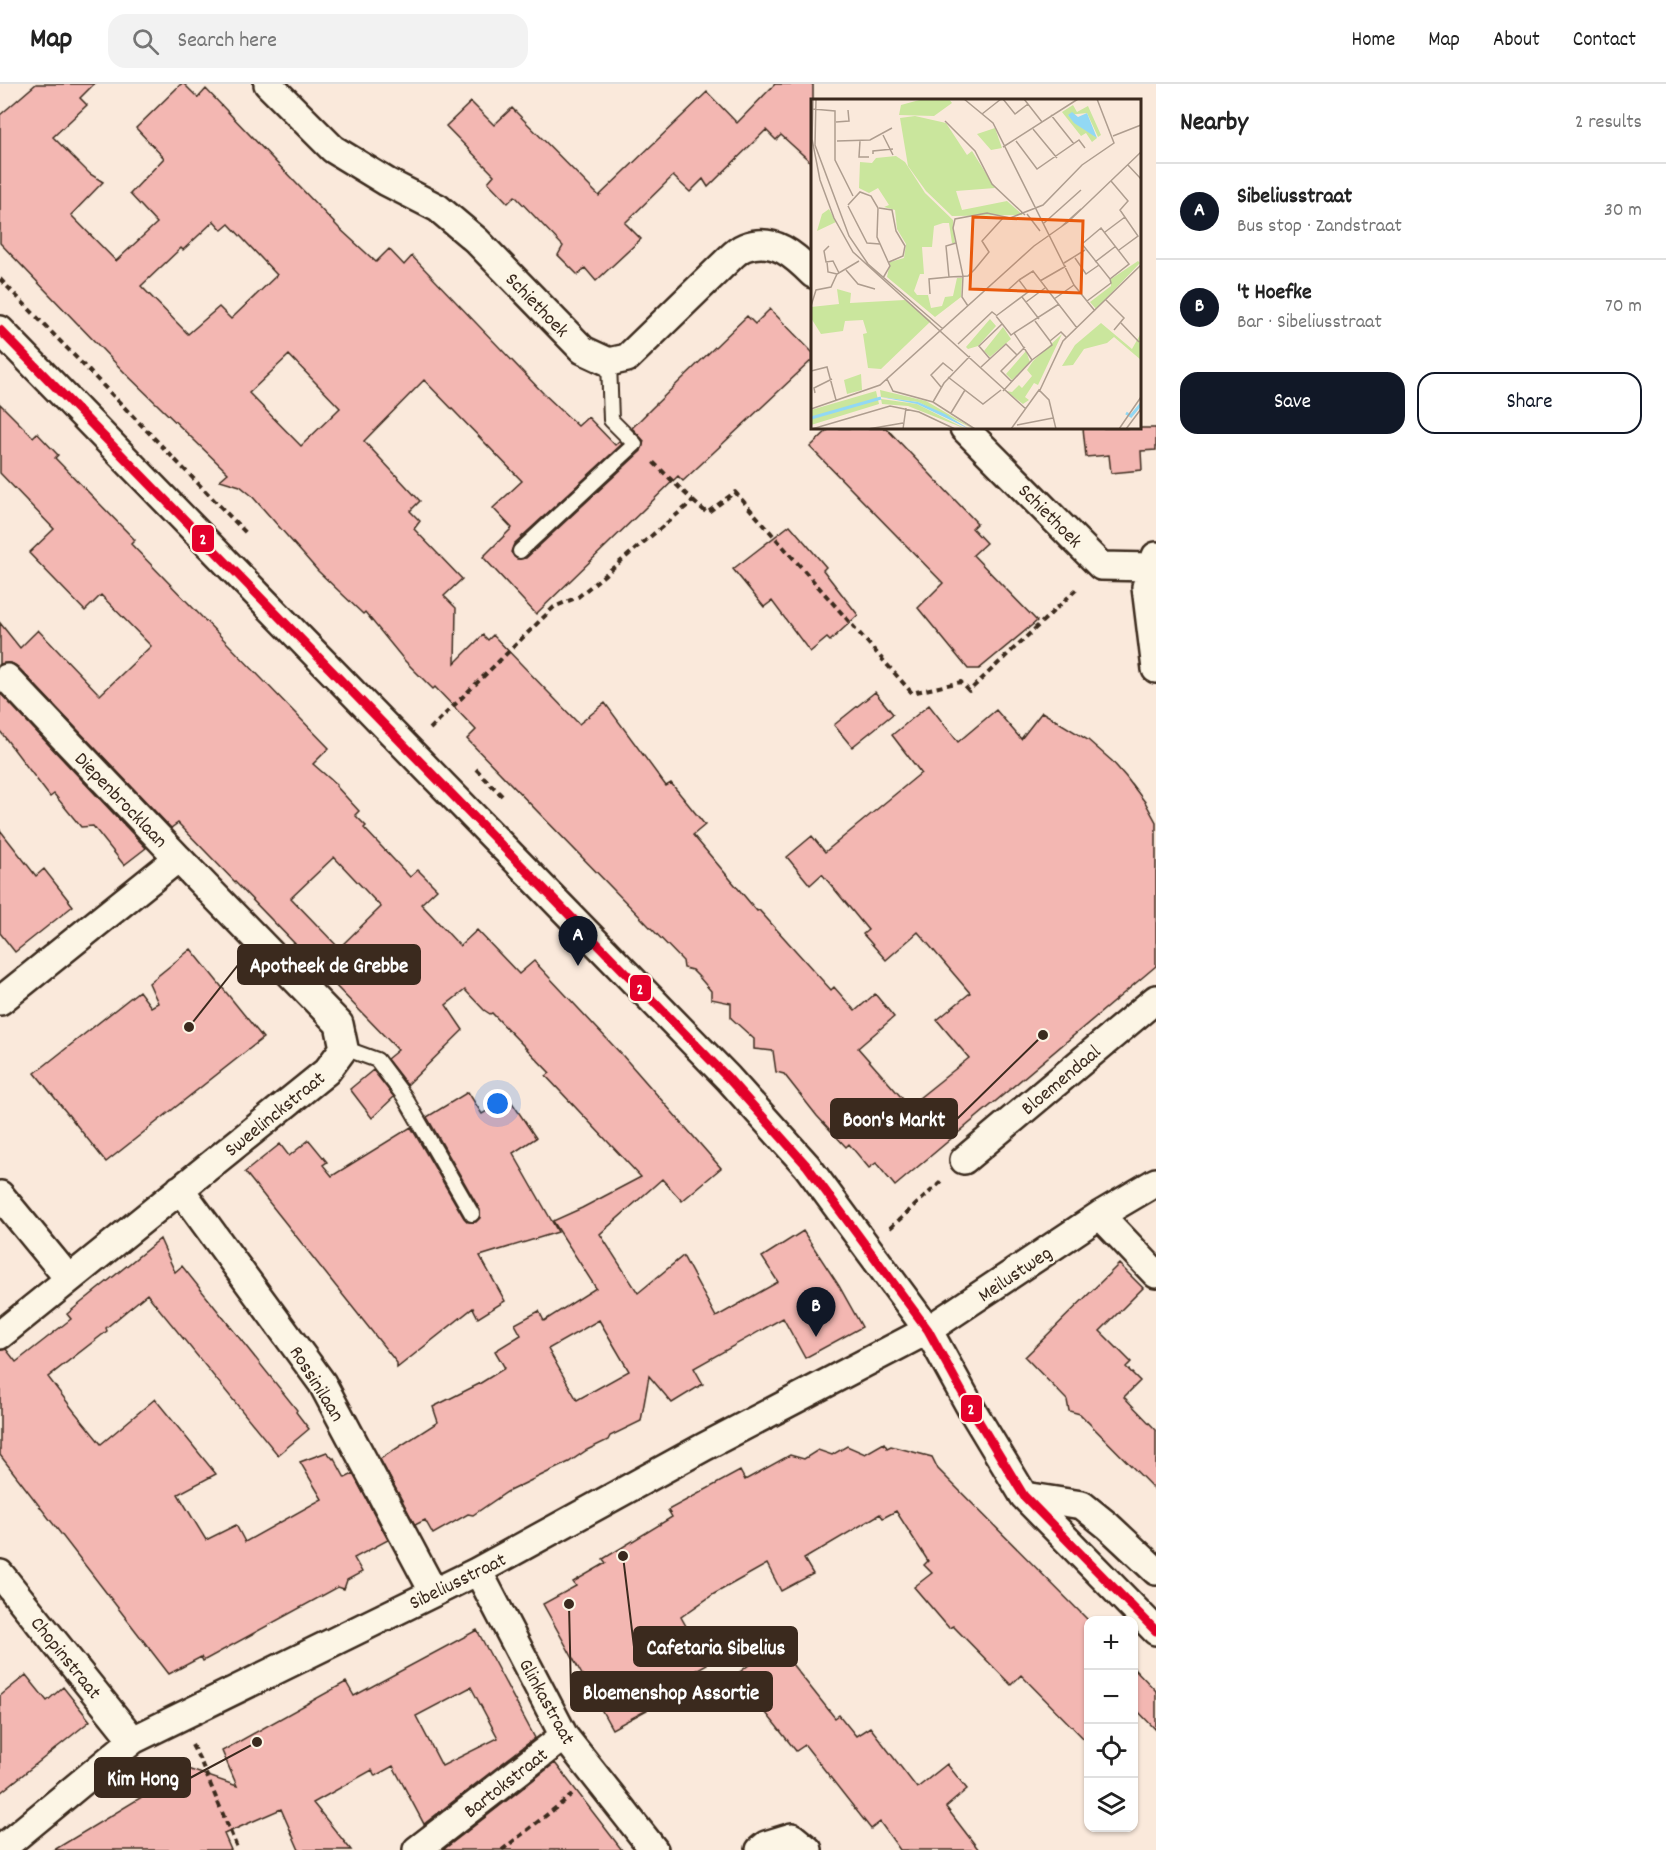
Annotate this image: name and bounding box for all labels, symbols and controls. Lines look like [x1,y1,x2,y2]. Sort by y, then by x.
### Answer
search box [108,14,528,68]
text: Map [30,21,72,61]
icon: search [129,25,162,58]
text: Search here [177,26,277,57]
text: Home [1351,26,1395,56]
text: Map [1428,26,1460,56]
text: About [1493,26,1540,56]
text: Contact [1573,26,1636,56]
inset map [811,99,1141,429]
text: Nearby [1180,105,1248,142]
text: 2 results [1575,109,1642,137]
text: Sibeliusstraat [1237,182,1352,213]
text: A [1194,197,1205,225]
text: 30 m [1604,197,1642,225]
text: Bus stop · Zandstraat [1237,213,1402,241]
street label: Schiethoek [498,267,574,345]
text: 't Hoefke [1237,278,1312,309]
text: B [1195,293,1204,321]
text: 70 m [1605,293,1642,321]
text: Bar · Sibeliusstraat [1237,309,1382,337]
button: Save [1180,372,1405,434]
button: Share [1417,372,1642,434]
street label: Schiethoek [1010,479,1087,556]
line badge: 2 [191,524,215,553]
text: 2 [200,529,207,552]
street label: Diepenbrocklaan [67,747,173,855]
pin: A [558,916,598,966]
callout: Apotheek de Grebbe [238,945,420,984]
text: Apotheek de Grebbe [250,953,408,983]
line badge: 2 [629,974,652,1002]
text: 2 [637,979,644,1002]
street label: Bloemendaal [1016,1039,1108,1123]
street label: Sweelinckstraat [219,1066,332,1165]
your location [483,1089,512,1118]
callout: Boon's Markt [831,1099,957,1138]
text: Boon's Markt [843,1107,945,1137]
street label: Meilustweg [973,1240,1058,1311]
pin: B [796,1288,836,1337]
street label: Rossinilaan [281,1341,350,1428]
line badge: 2 [960,1394,983,1423]
text: 2 [968,1399,975,1422]
street label: Sibeliusstraat [405,1547,512,1618]
street label: Chopinstraat [23,1611,107,1706]
map controls [1084,1616,1138,1832]
button: + [1084,1616,1138,1670]
callout: Cafetaria Sibelius [634,1627,797,1666]
text: Cafetaria Sibelius [647,1635,786,1665]
street label: Glinkastraat [510,1654,581,1751]
button: − [1084,1670,1138,1724]
callout: Bloemenshop Assortie [571,1672,772,1711]
text: Bloemenshop Assortie [583,1680,759,1710]
button: locate [1084,1724,1138,1778]
street label: Bartokstraat [459,1743,555,1826]
callout: Kim Hong [95,1758,190,1797]
text: Kim Hong [107,1766,179,1796]
button: layers [1084,1778,1138,1832]

